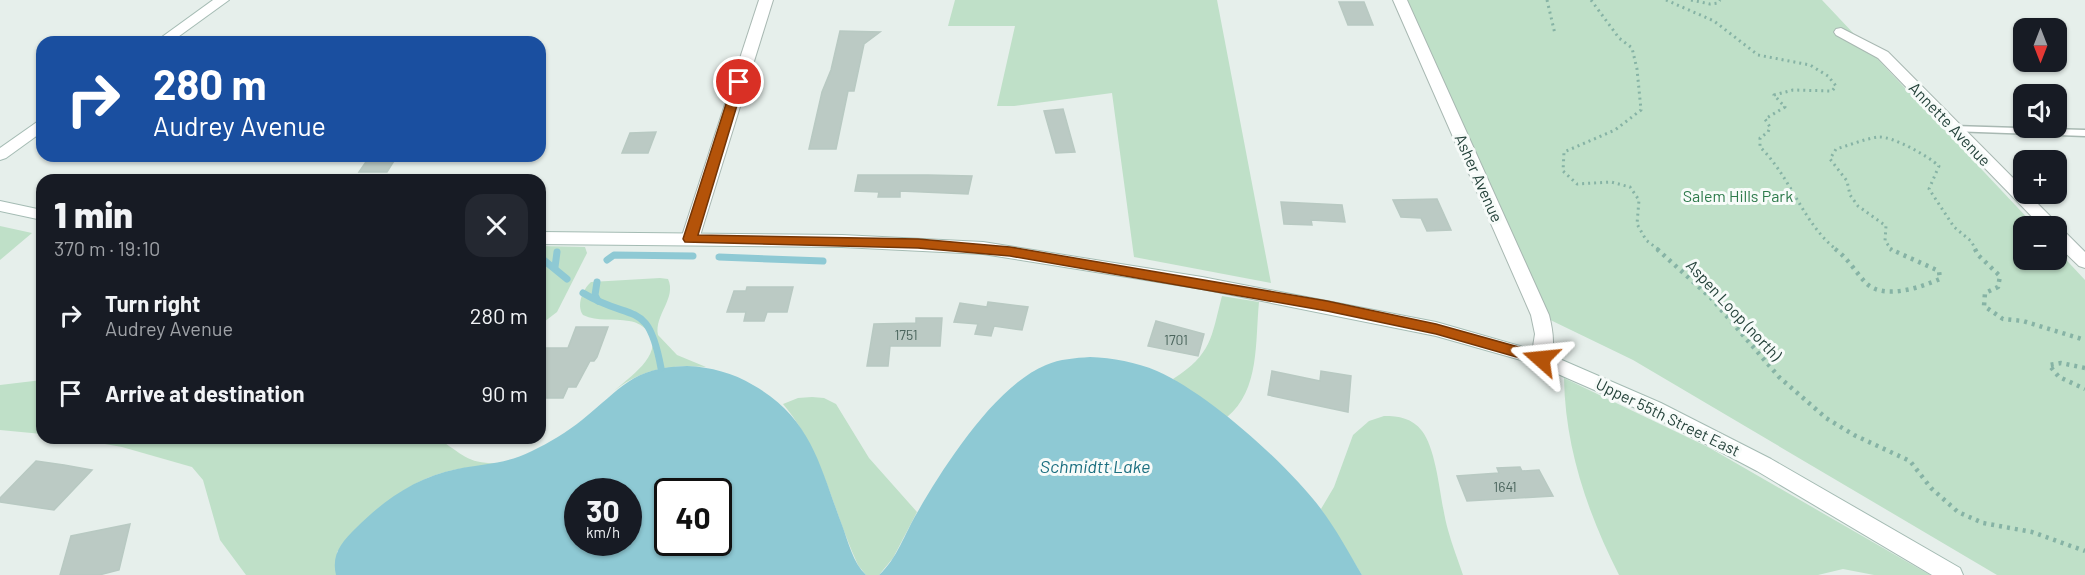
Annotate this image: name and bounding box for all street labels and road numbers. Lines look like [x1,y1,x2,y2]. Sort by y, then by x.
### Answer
street label: Annette Avenue [1906,78,1995,170]
street label: Asher Avenue [1452,131,1507,225]
street label: Aspen Loop (north) [1683,255,1787,365]
street label: Upper 55th Street East [1593,373,1743,460]

